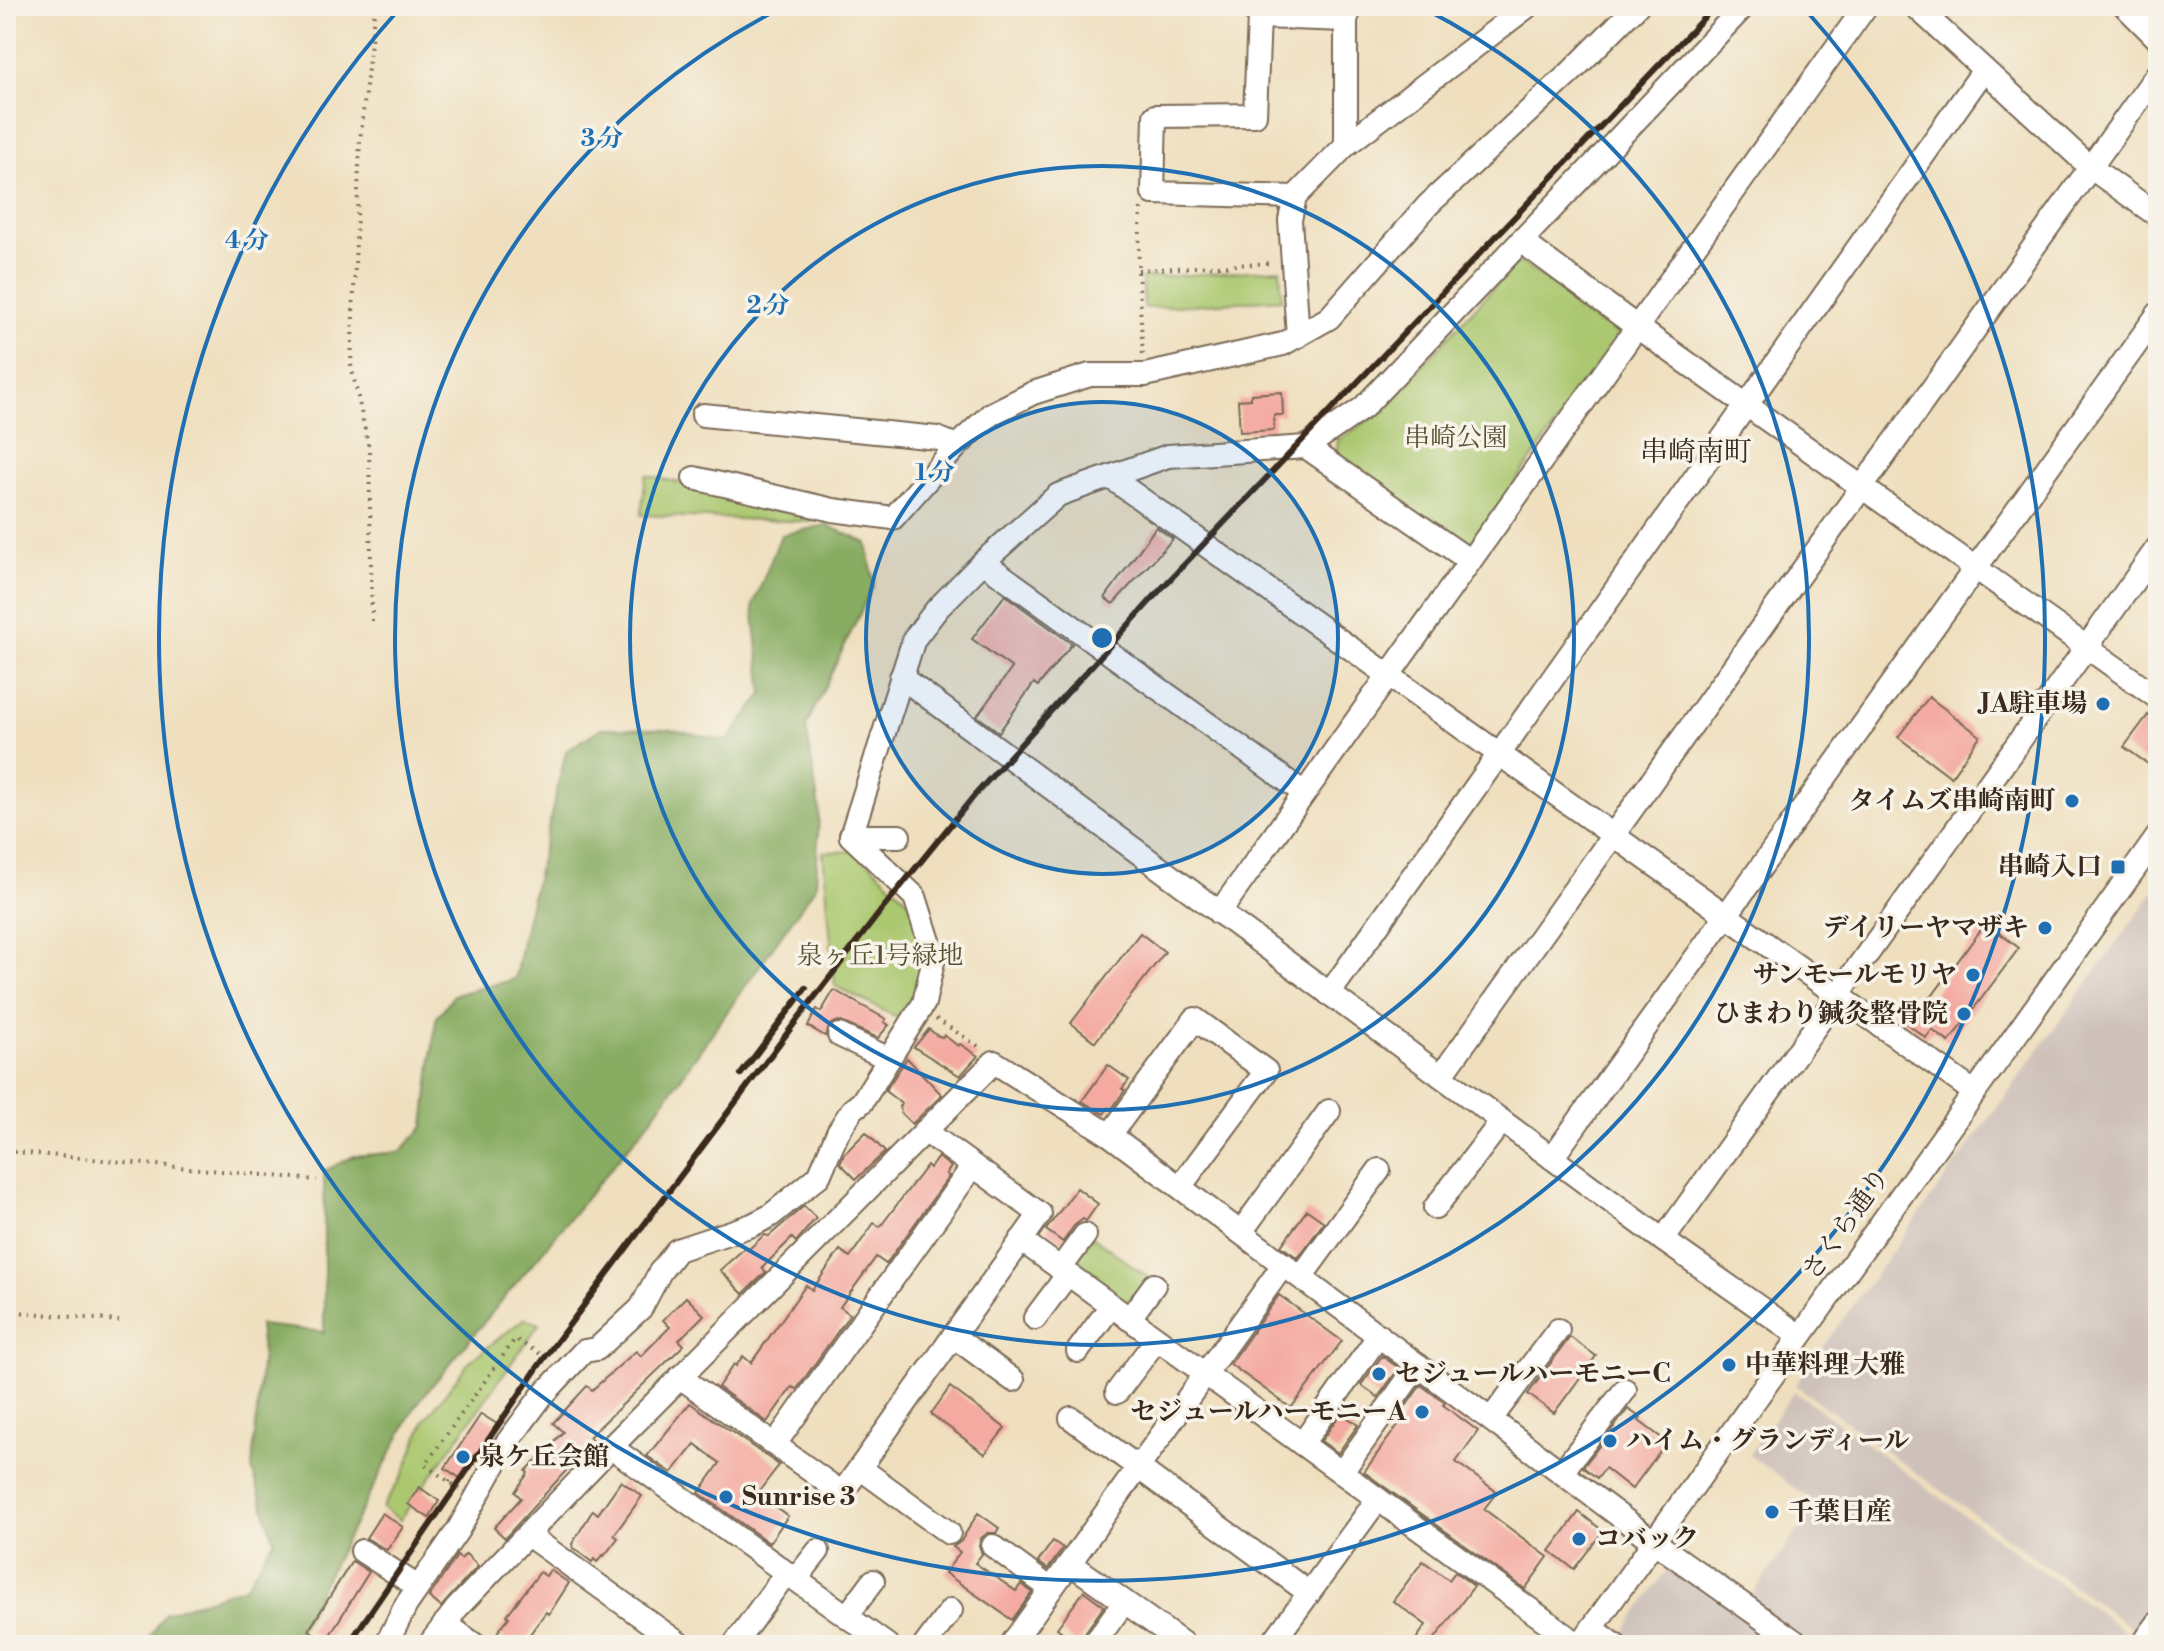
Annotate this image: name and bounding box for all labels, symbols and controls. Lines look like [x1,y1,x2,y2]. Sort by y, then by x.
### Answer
text: 3 分 [581,124,623,154]
text: 4 分 [225,226,269,256]
text: 2 分 [747,291,789,321]
park label: 串崎公園 [1404,422,1508,454]
district label: 串崎南町 [1640,435,1752,470]
text: 1 分 [915,458,955,488]
centre of rings [1088,624,1116,652]
place label: JA駐車場 [1977,688,2087,720]
marker: JA駐車場 [2094,695,2112,713]
place label: タイムズ串崎南町 [1849,785,2056,817]
marker: タイムズ串崎南町 [2063,792,2081,810]
place label: 串崎入口 [1998,851,2102,883]
marker: 串崎入口 [2109,858,2127,876]
place label: デイリーヤマザキ [1823,912,2029,944]
marker: デイリーヤマザキ [2036,919,2054,937]
park label: 泉ヶ丘1号緑地 [796,940,964,972]
place label: サンモールモリヤ [1752,959,1957,991]
marker: サンモールモリヤ [1964,966,1982,984]
place label: ひまわり鍼灸整骨院 [1714,998,1948,1030]
marker: ひまわり鍼灸整骨院 [1955,1005,1973,1023]
street label: さくら通り [1796,1162,1896,1286]
place label: 中華料理 大雅 [1745,1349,1905,1381]
marker: 中華料理 大雅 [1720,1356,1738,1374]
place label: セジュールハーモニーC [1395,1358,1671,1390]
marker: セジュールハーモニーC [1370,1365,1388,1383]
place label: セジュールハーモニーA [1130,1396,1406,1428]
marker: セジュールハーモニーA [1413,1403,1431,1421]
place label: ハイム・グランディール [1626,1425,1909,1457]
marker: ハイム・グランディール [1601,1432,1619,1450]
place label: 泉ケ丘会館 [479,1441,609,1473]
marker: 泉ケ丘会館 [454,1448,472,1466]
place label: Sunrise 3 [742,1481,856,1513]
marker: Sunrise 3 [717,1488,735,1506]
place label: 千葉日産 [1788,1496,1892,1528]
marker: 千葉日産 [1763,1503,1781,1521]
place label: コバック [1595,1523,1699,1555]
marker: コバック [1570,1530,1588,1548]

